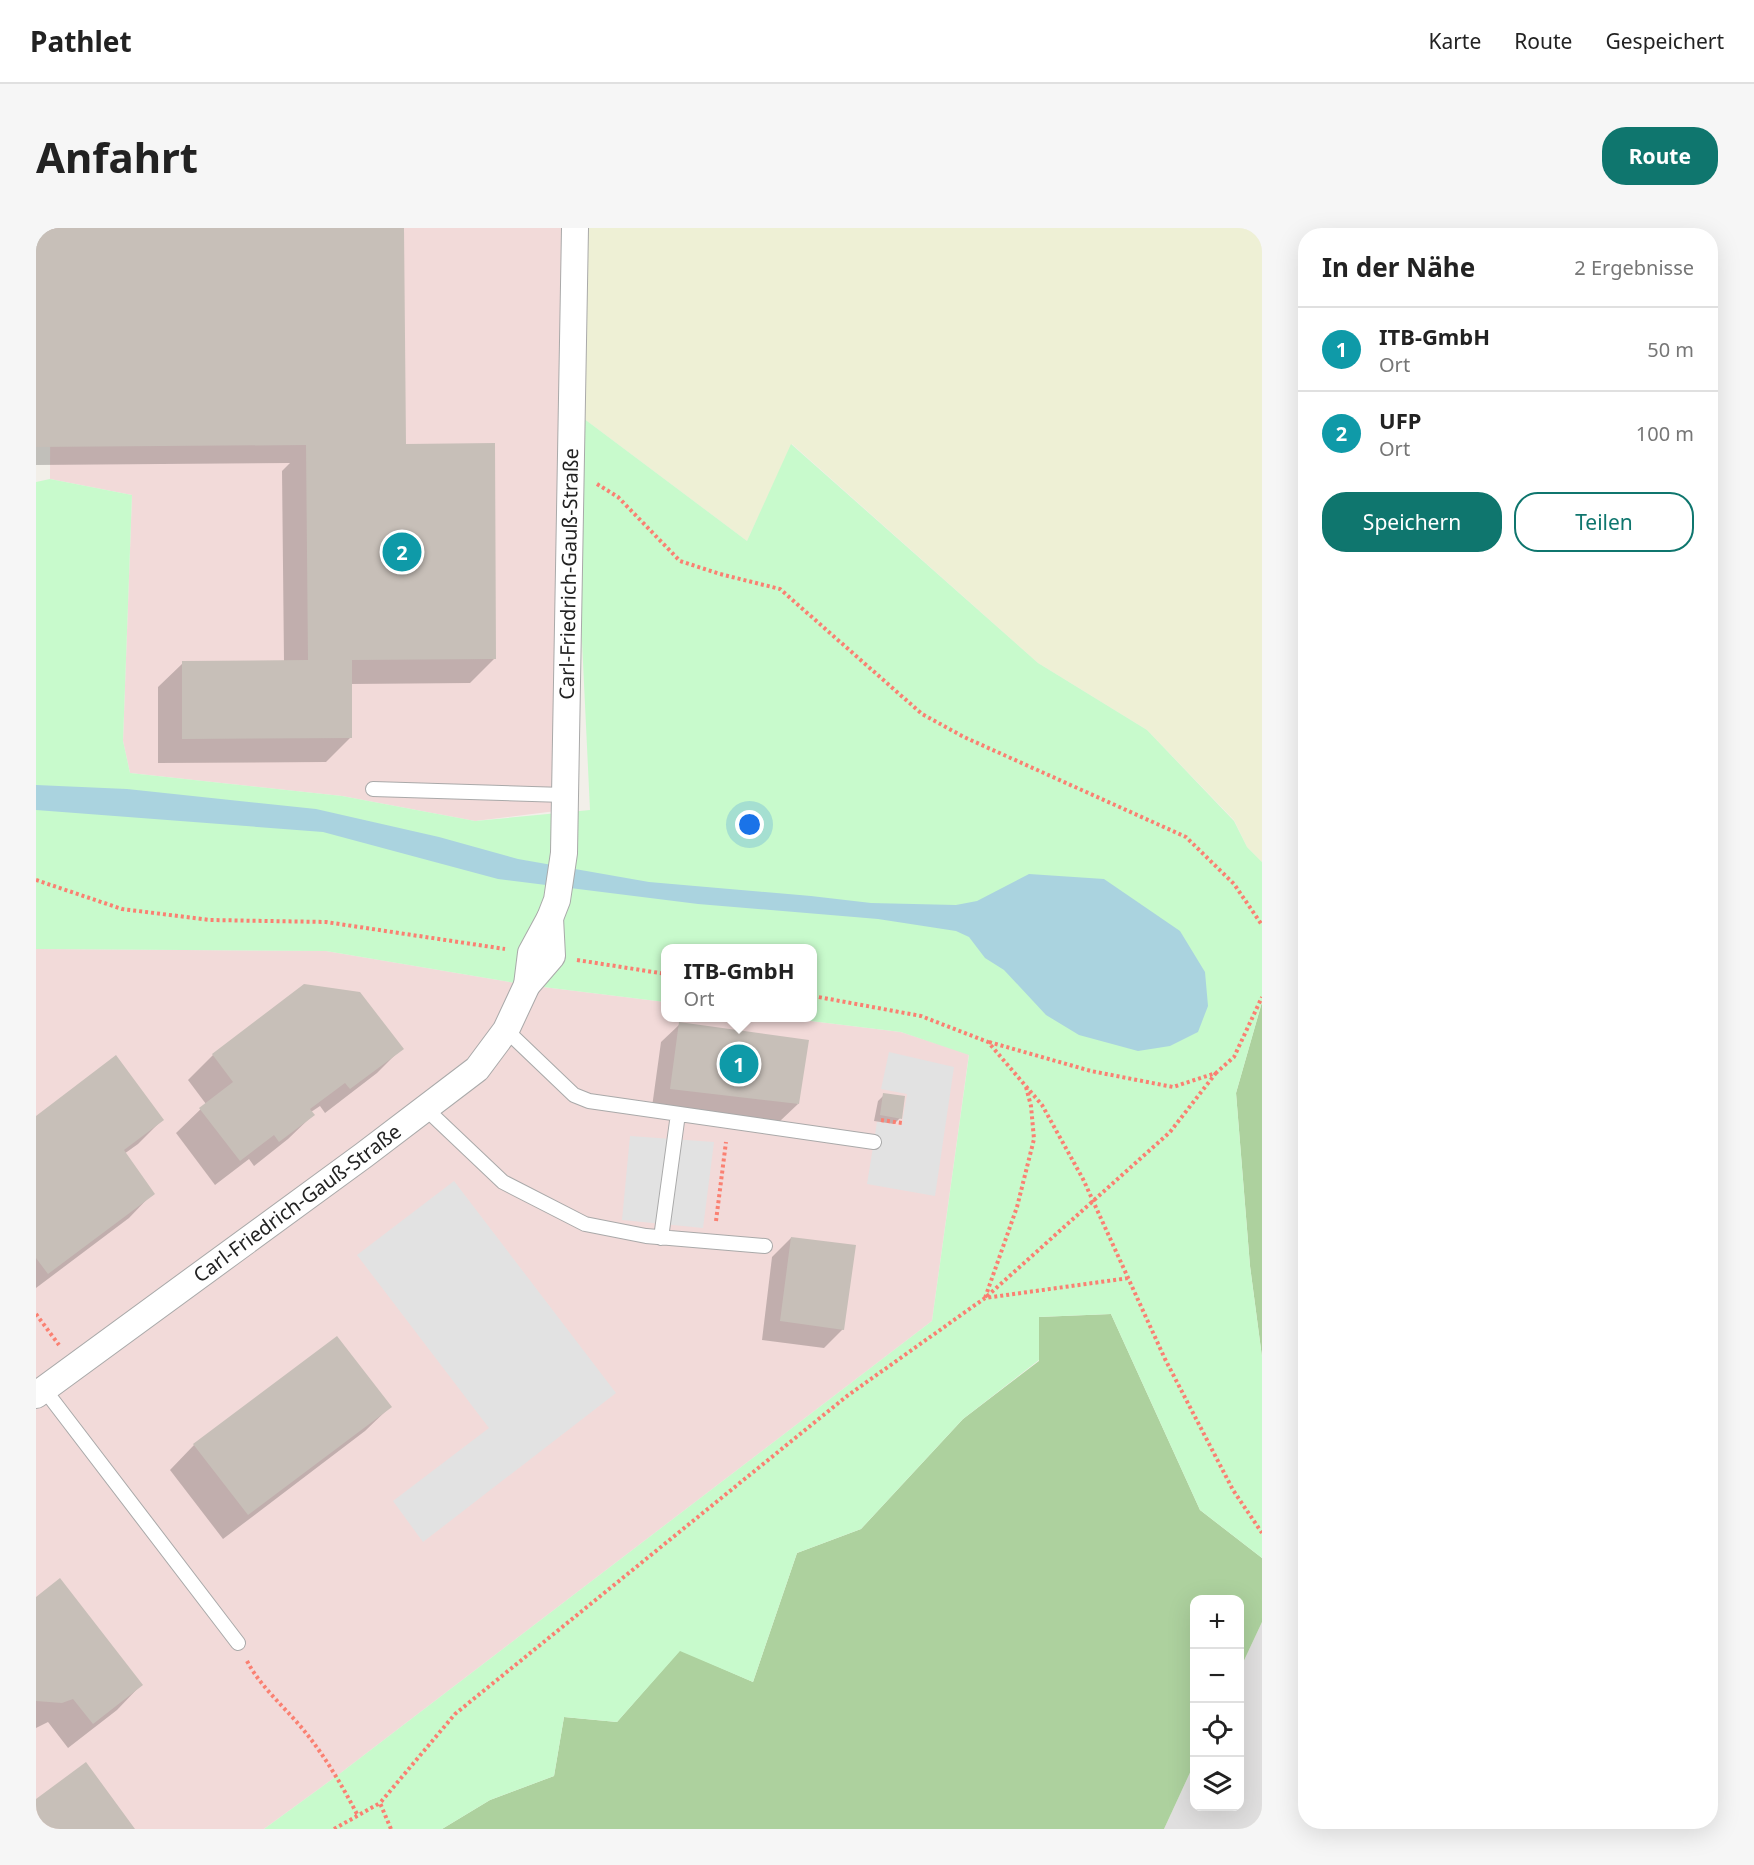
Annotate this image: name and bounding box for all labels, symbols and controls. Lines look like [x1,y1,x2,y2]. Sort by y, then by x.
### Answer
text: Pathlet [30,22,132,60]
text: Karte [1428,27,1481,55]
text: Route [1514,27,1572,55]
text: Gespeichert [1605,27,1724,55]
button: Route [1602,127,1718,185]
text: Anfahrt [36,128,198,185]
text: In der Nähe [1322,249,1475,285]
text: 2 Ergebnisse [1574,254,1694,281]
text: ITB-GmbH [1379,321,1490,351]
text: 1 [1336,336,1347,363]
text: 50 m [1647,336,1694,363]
text: Ort [1379,351,1410,378]
text: UFP [1379,405,1421,435]
text: 2 [1336,420,1347,447]
text: 100 m [1636,420,1694,447]
text: Ort [1379,435,1410,462]
street label: Carl-Friedrich-Gauß-Straße [553,448,584,700]
button: Speichern [1322,492,1502,552]
button: Teilen [1514,492,1694,552]
pin: 2 [382,530,422,574]
your location [735,810,764,839]
popup [661,944,817,1022]
text: ITB-GmbH [683,955,795,985]
text: Ort [683,985,715,1012]
pin: 1 [720,1042,758,1086]
street label: Carl-Friedrich-Gauß-Straße [188,1118,406,1288]
map controls [1190,1595,1244,1811]
button: + [1190,1595,1244,1649]
button: − [1190,1649,1244,1703]
button: locate [1190,1703,1244,1757]
button: layers [1190,1757,1244,1811]

